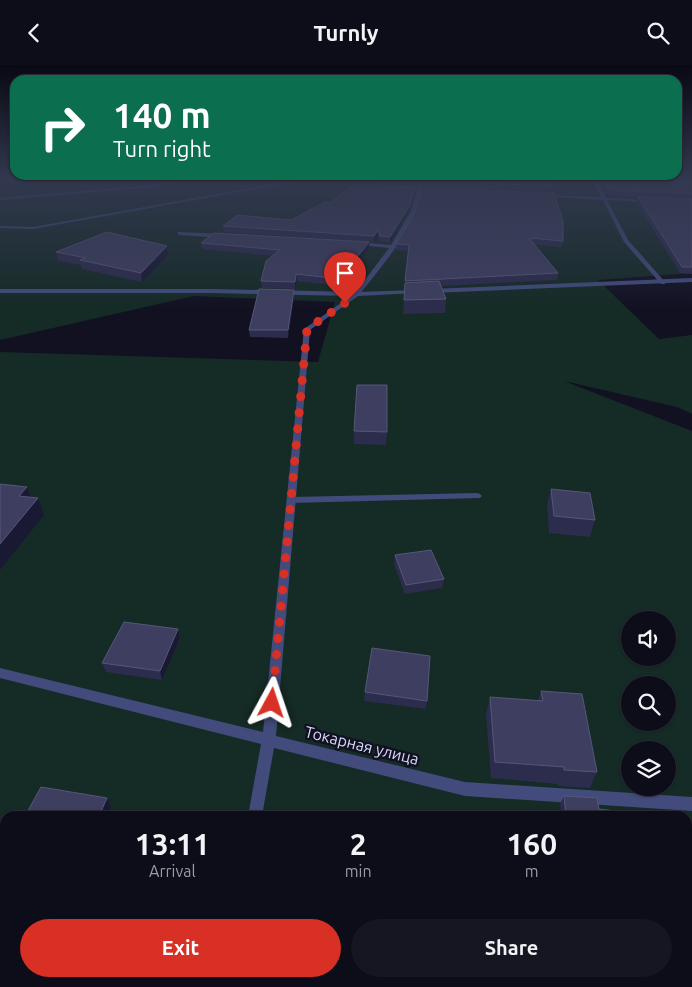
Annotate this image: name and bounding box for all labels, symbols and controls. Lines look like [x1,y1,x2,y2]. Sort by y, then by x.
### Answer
icon: back [20,19,48,47]
icon: search [644,19,672,47]
text: Turnly [314,20,378,45]
icon: right [30,95,95,160]
text: 140 m [113,95,211,135]
text: Turn right [113,136,211,161]
pin [324,252,366,303]
icon: arrive [331,259,359,287]
map controls [621,611,676,796]
button: sound [621,611,676,666]
position arrow [245,676,297,728]
button: search [621,676,676,731]
street label: Токарная улица [303,722,421,768]
button: layers [621,741,676,796]
text: 13:11 [135,827,210,861]
text: 2 [350,827,367,861]
text: 160 [506,827,557,861]
text: Arrival [149,862,196,880]
text: min [345,862,372,880]
text: m [525,862,539,880]
button: Exit [20,919,341,977]
button: Share [351,919,672,977]

